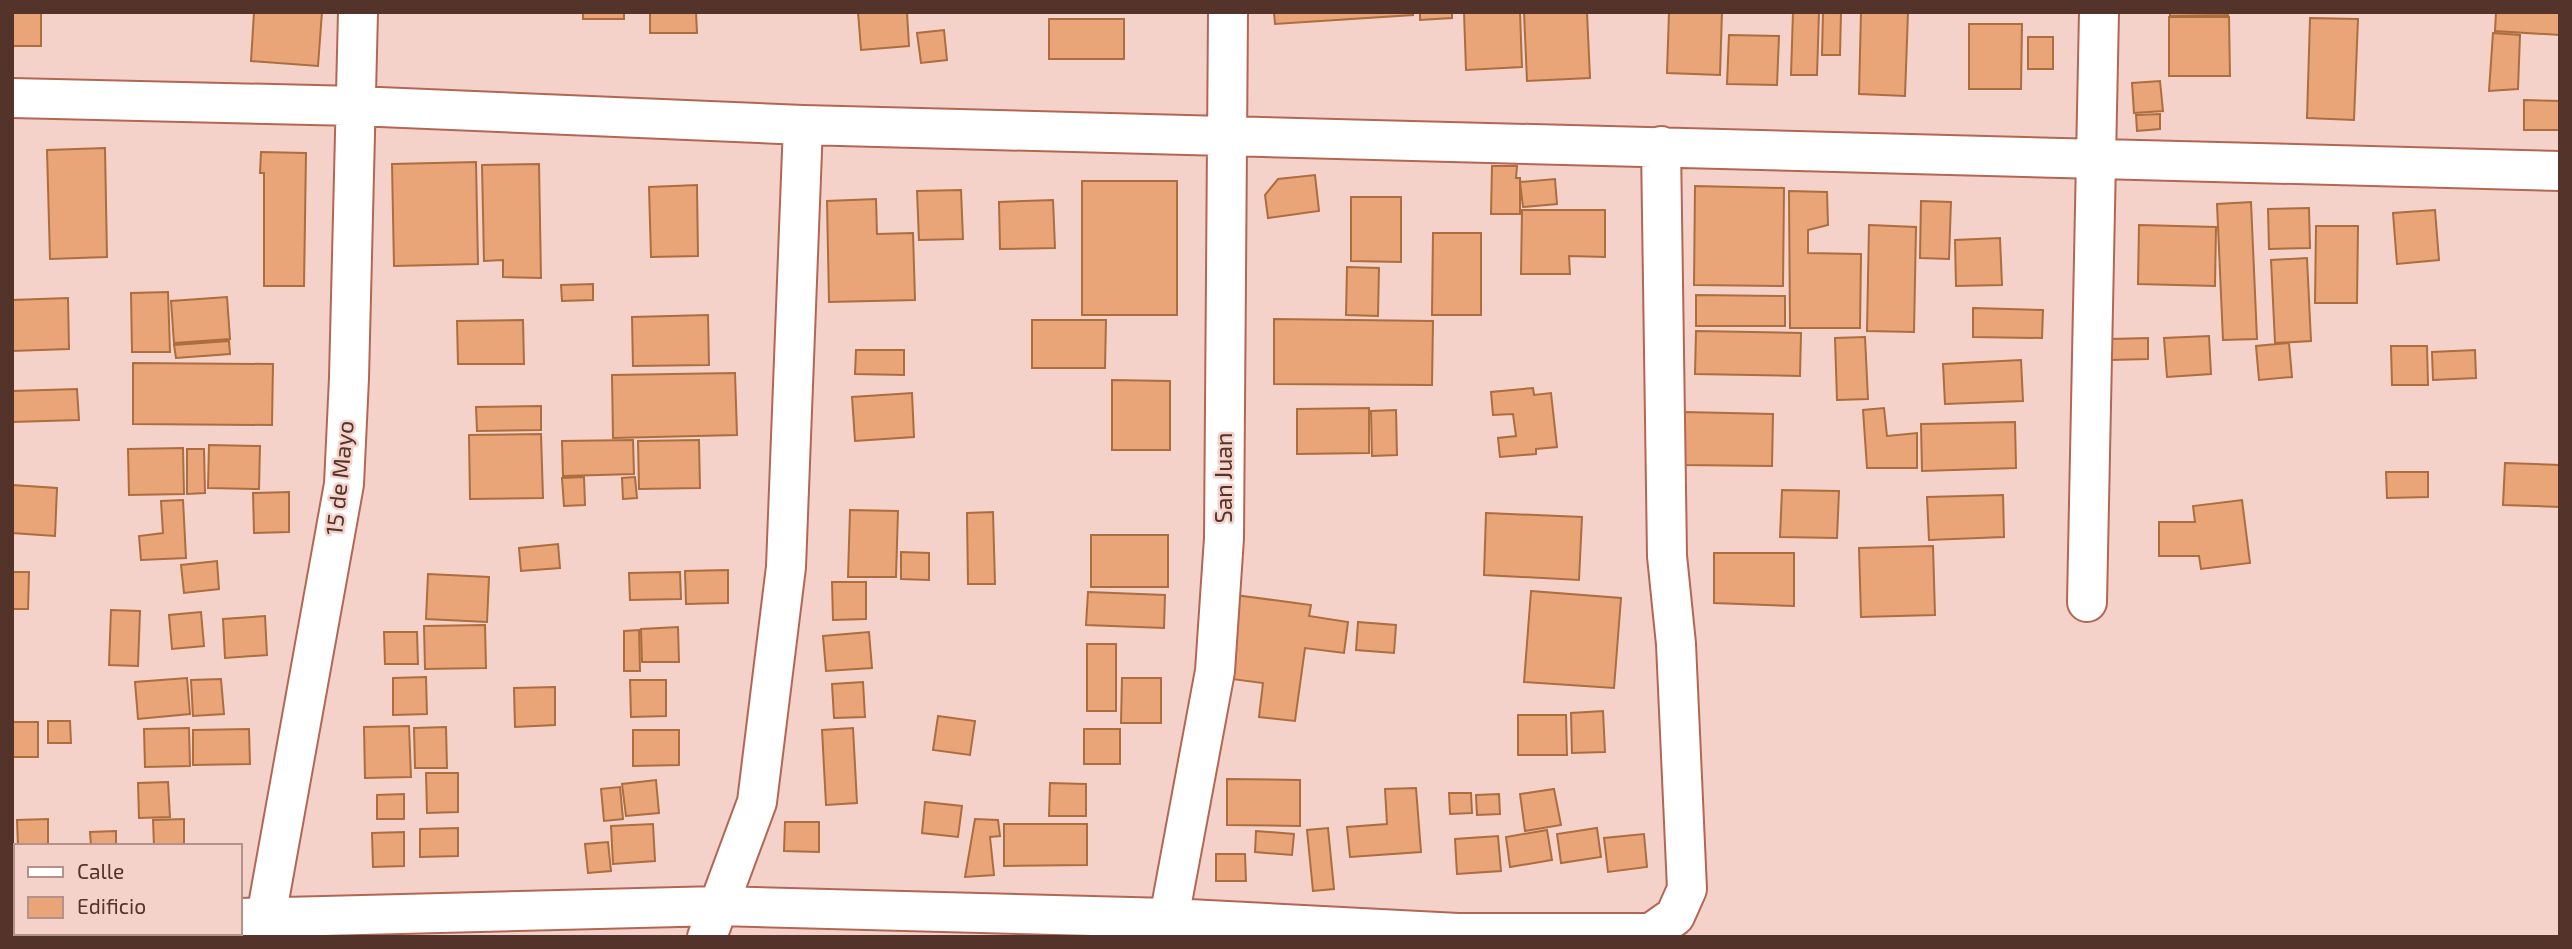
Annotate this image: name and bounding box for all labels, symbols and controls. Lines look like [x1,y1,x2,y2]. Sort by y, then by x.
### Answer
street label: 15 de Mayo [319,419,359,537]
street label: San Juan [1209,433,1237,523]
legend [14,844,242,935]
text: Calle [77,858,124,883]
text: Edificio [77,893,146,918]

